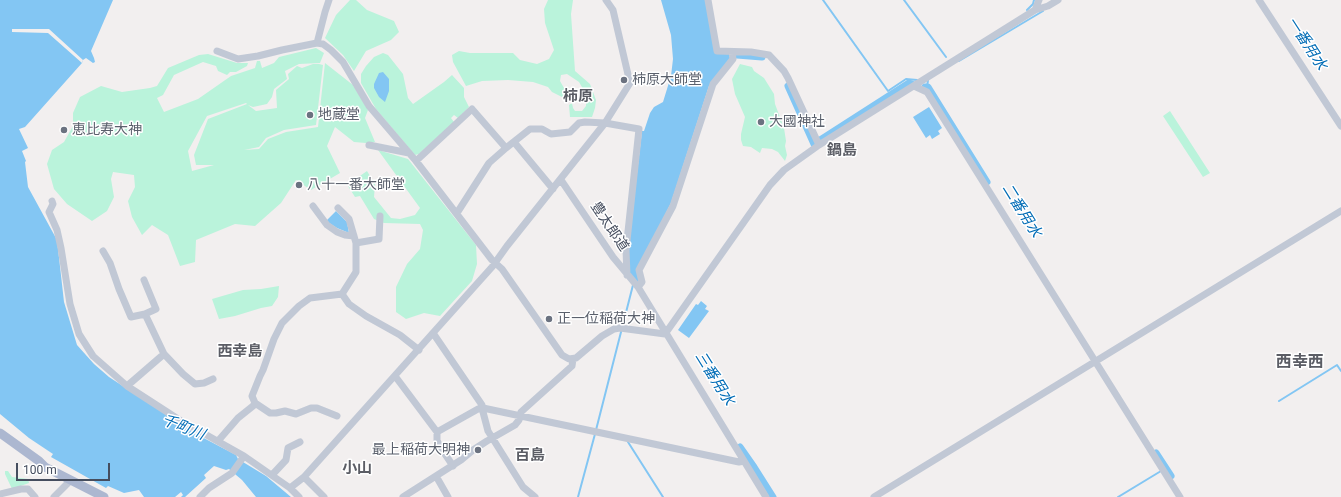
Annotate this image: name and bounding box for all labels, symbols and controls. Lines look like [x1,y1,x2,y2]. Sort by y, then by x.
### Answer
water label: 一番用水 [1282,14,1330,74]
place label: 柿原大師堂 [632,72,702,88]
marker: 柿原大師堂 [619,75,629,85]
district label: 柿原 [563,88,593,106]
place label: 地蔵堂 [318,107,360,123]
marker: 地蔵堂 [305,110,315,120]
place label: 大國神社 [769,114,825,130]
marker: 大國神社 [756,117,766,127]
place label: 恵比寿大神 [72,122,142,138]
marker: 恵比寿大神 [59,125,69,135]
district label: 鍋島 [827,142,857,160]
place label: 八十一番大師堂 [307,177,405,193]
marker: 八十一番大師堂 [294,180,304,190]
water label: 二番用水 [997,181,1045,241]
street label: 豊太郎道 [586,199,632,255]
place label: 正一位稲荷大神 [557,311,655,327]
marker: 正一位稲荷大神 [544,314,554,324]
district label: 西幸島 [218,343,262,361]
water label: 三番用水 [690,349,738,409]
district label: 西幸西 [1276,353,1324,373]
water label: 千町川 [159,412,207,444]
place label: 最上稲荷大明神 [372,442,470,458]
marker: 最上稲荷大明神 [473,445,483,455]
district label: 百島 [515,447,545,465]
scale bar [18,455,112,481]
district label: 小山 [342,460,372,478]
text: 100 m [23,463,57,477]

